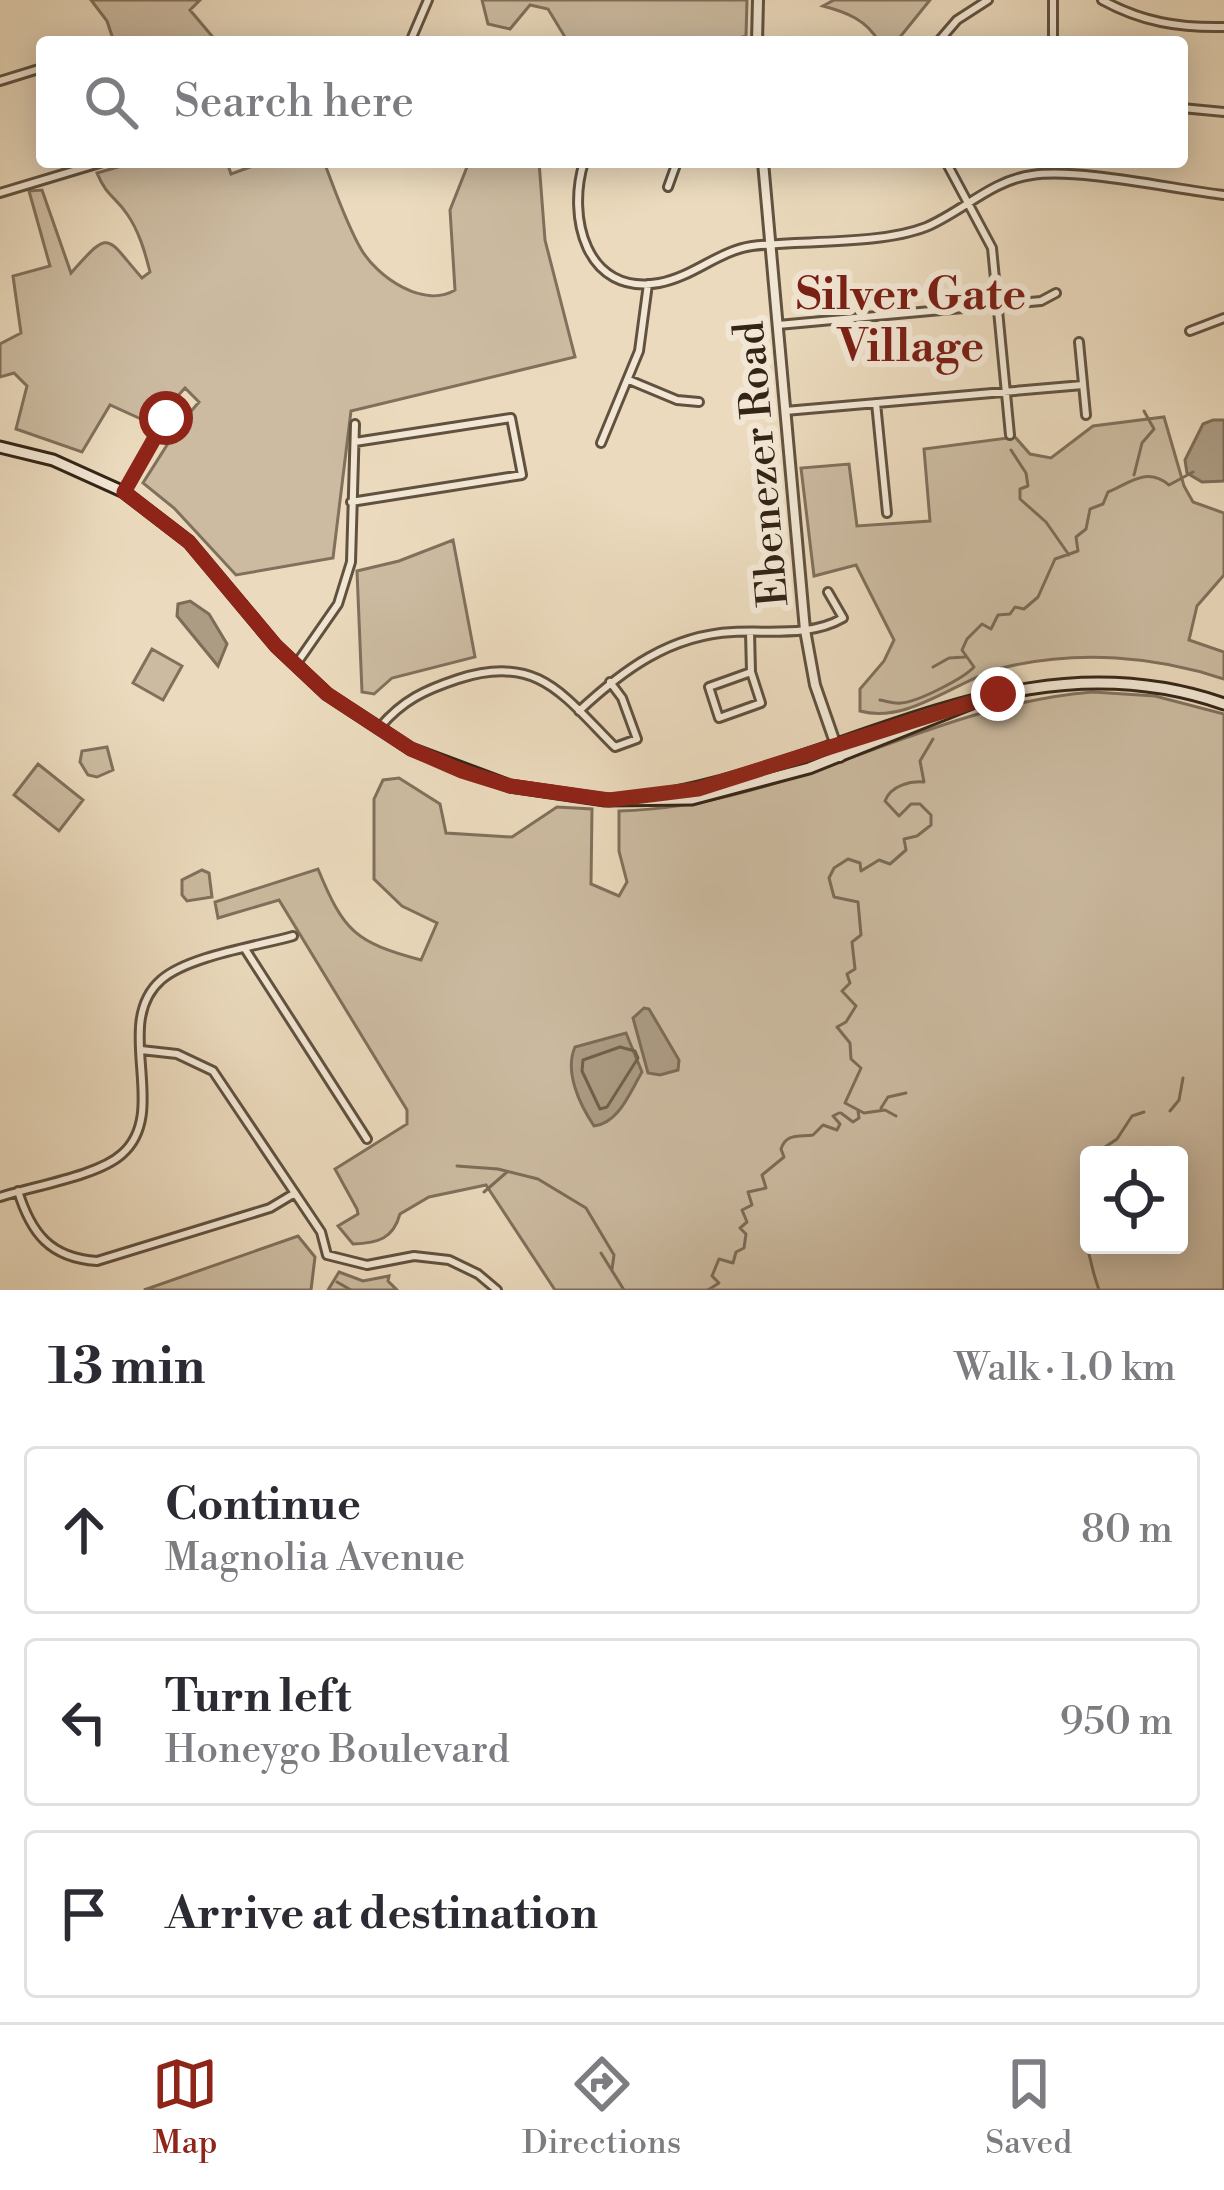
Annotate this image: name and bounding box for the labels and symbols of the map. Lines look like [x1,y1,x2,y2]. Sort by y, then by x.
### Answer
district label: Silver Gate Village [796,267,1026,376]
street label: Ebenezer Road [724,319,801,609]
route start [139,391,193,445]
route end [971,667,1025,721]

